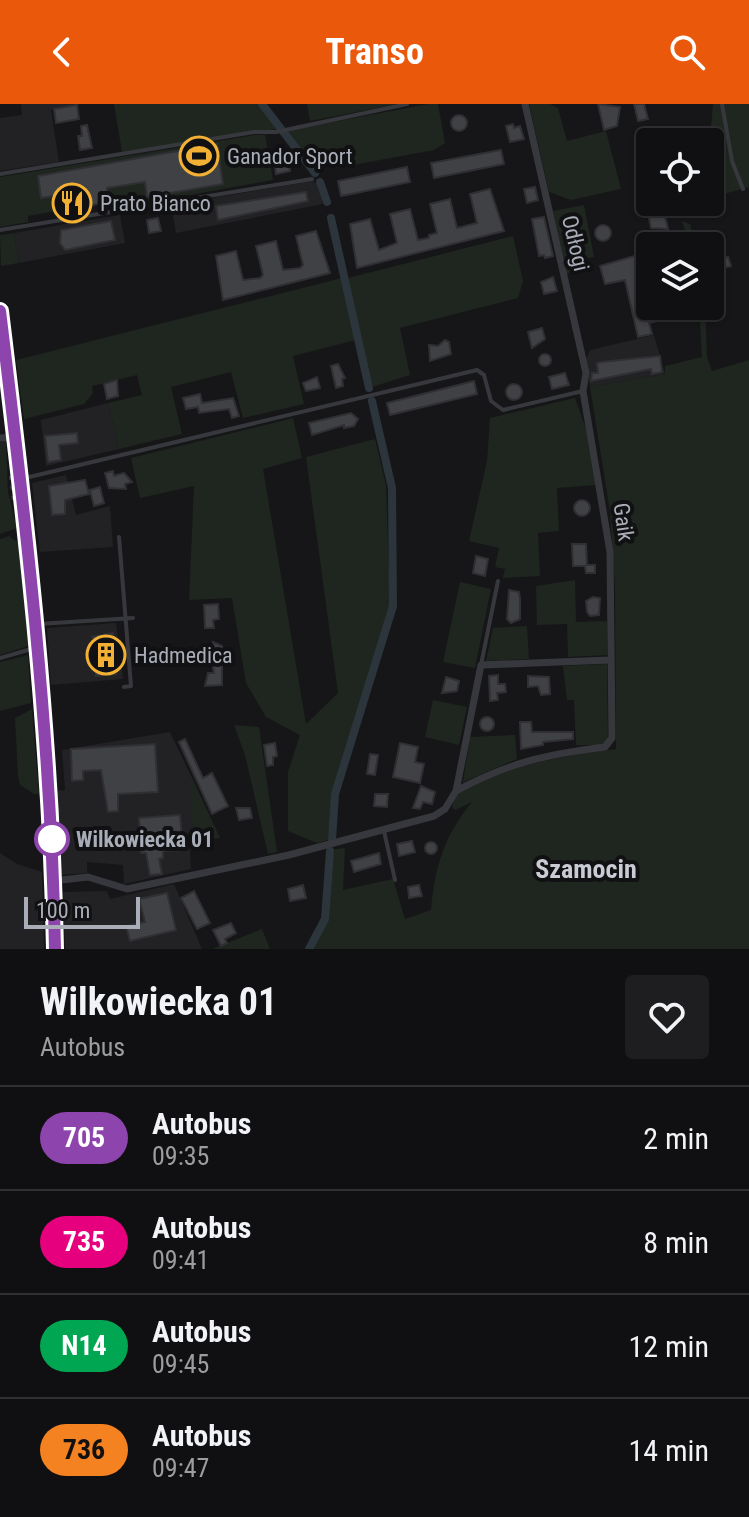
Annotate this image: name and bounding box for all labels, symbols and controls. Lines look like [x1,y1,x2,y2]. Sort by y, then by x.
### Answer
icon: back [40,30,84,74]
icon: search [665,30,709,74]
text: Transo [325,31,424,73]
map controls [636,128,724,320]
button: locate [636,128,724,216]
sports icon: Ganador Sport [178,135,220,177]
place label: Ganador Sport [227,144,353,169]
restaurant icon: Prato Bianco [51,182,93,224]
place label: Prato Bianco [100,191,211,216]
street label: Odłogi [557,213,594,273]
button: layers [636,232,724,320]
street label: Gaik [608,501,639,543]
building icon: Hadmedica [85,634,127,676]
place label: Hadmedica [134,643,233,668]
marker: Wilkowiecka 01 [35,822,69,856]
place label: Wilkowiecka 01 [76,827,213,852]
district label: Szamocin [535,854,637,884]
scale bar [24,893,140,929]
text: 100 m [36,898,90,923]
button: heart [625,975,709,1059]
text: Wilkowiecka 01 [40,980,277,1024]
text: Autobus [40,1032,125,1062]
text: Autobus [152,1106,251,1141]
text: 705 [63,1121,105,1154]
text: 2 min [643,1121,709,1156]
text: 09:35 [152,1141,209,1171]
text: Autobus [152,1210,251,1245]
text: 735 [63,1225,105,1258]
text: 8 min [643,1225,709,1260]
text: 09:41 [152,1245,209,1275]
text: Autobus [152,1314,251,1349]
text: N14 [61,1329,107,1362]
text: 12 min [628,1329,709,1364]
text: 09:45 [152,1349,209,1379]
text: Autobus [152,1418,251,1453]
text: 736 [63,1433,105,1466]
text: 14 min [628,1433,709,1468]
text: 09:47 [152,1453,209,1483]

